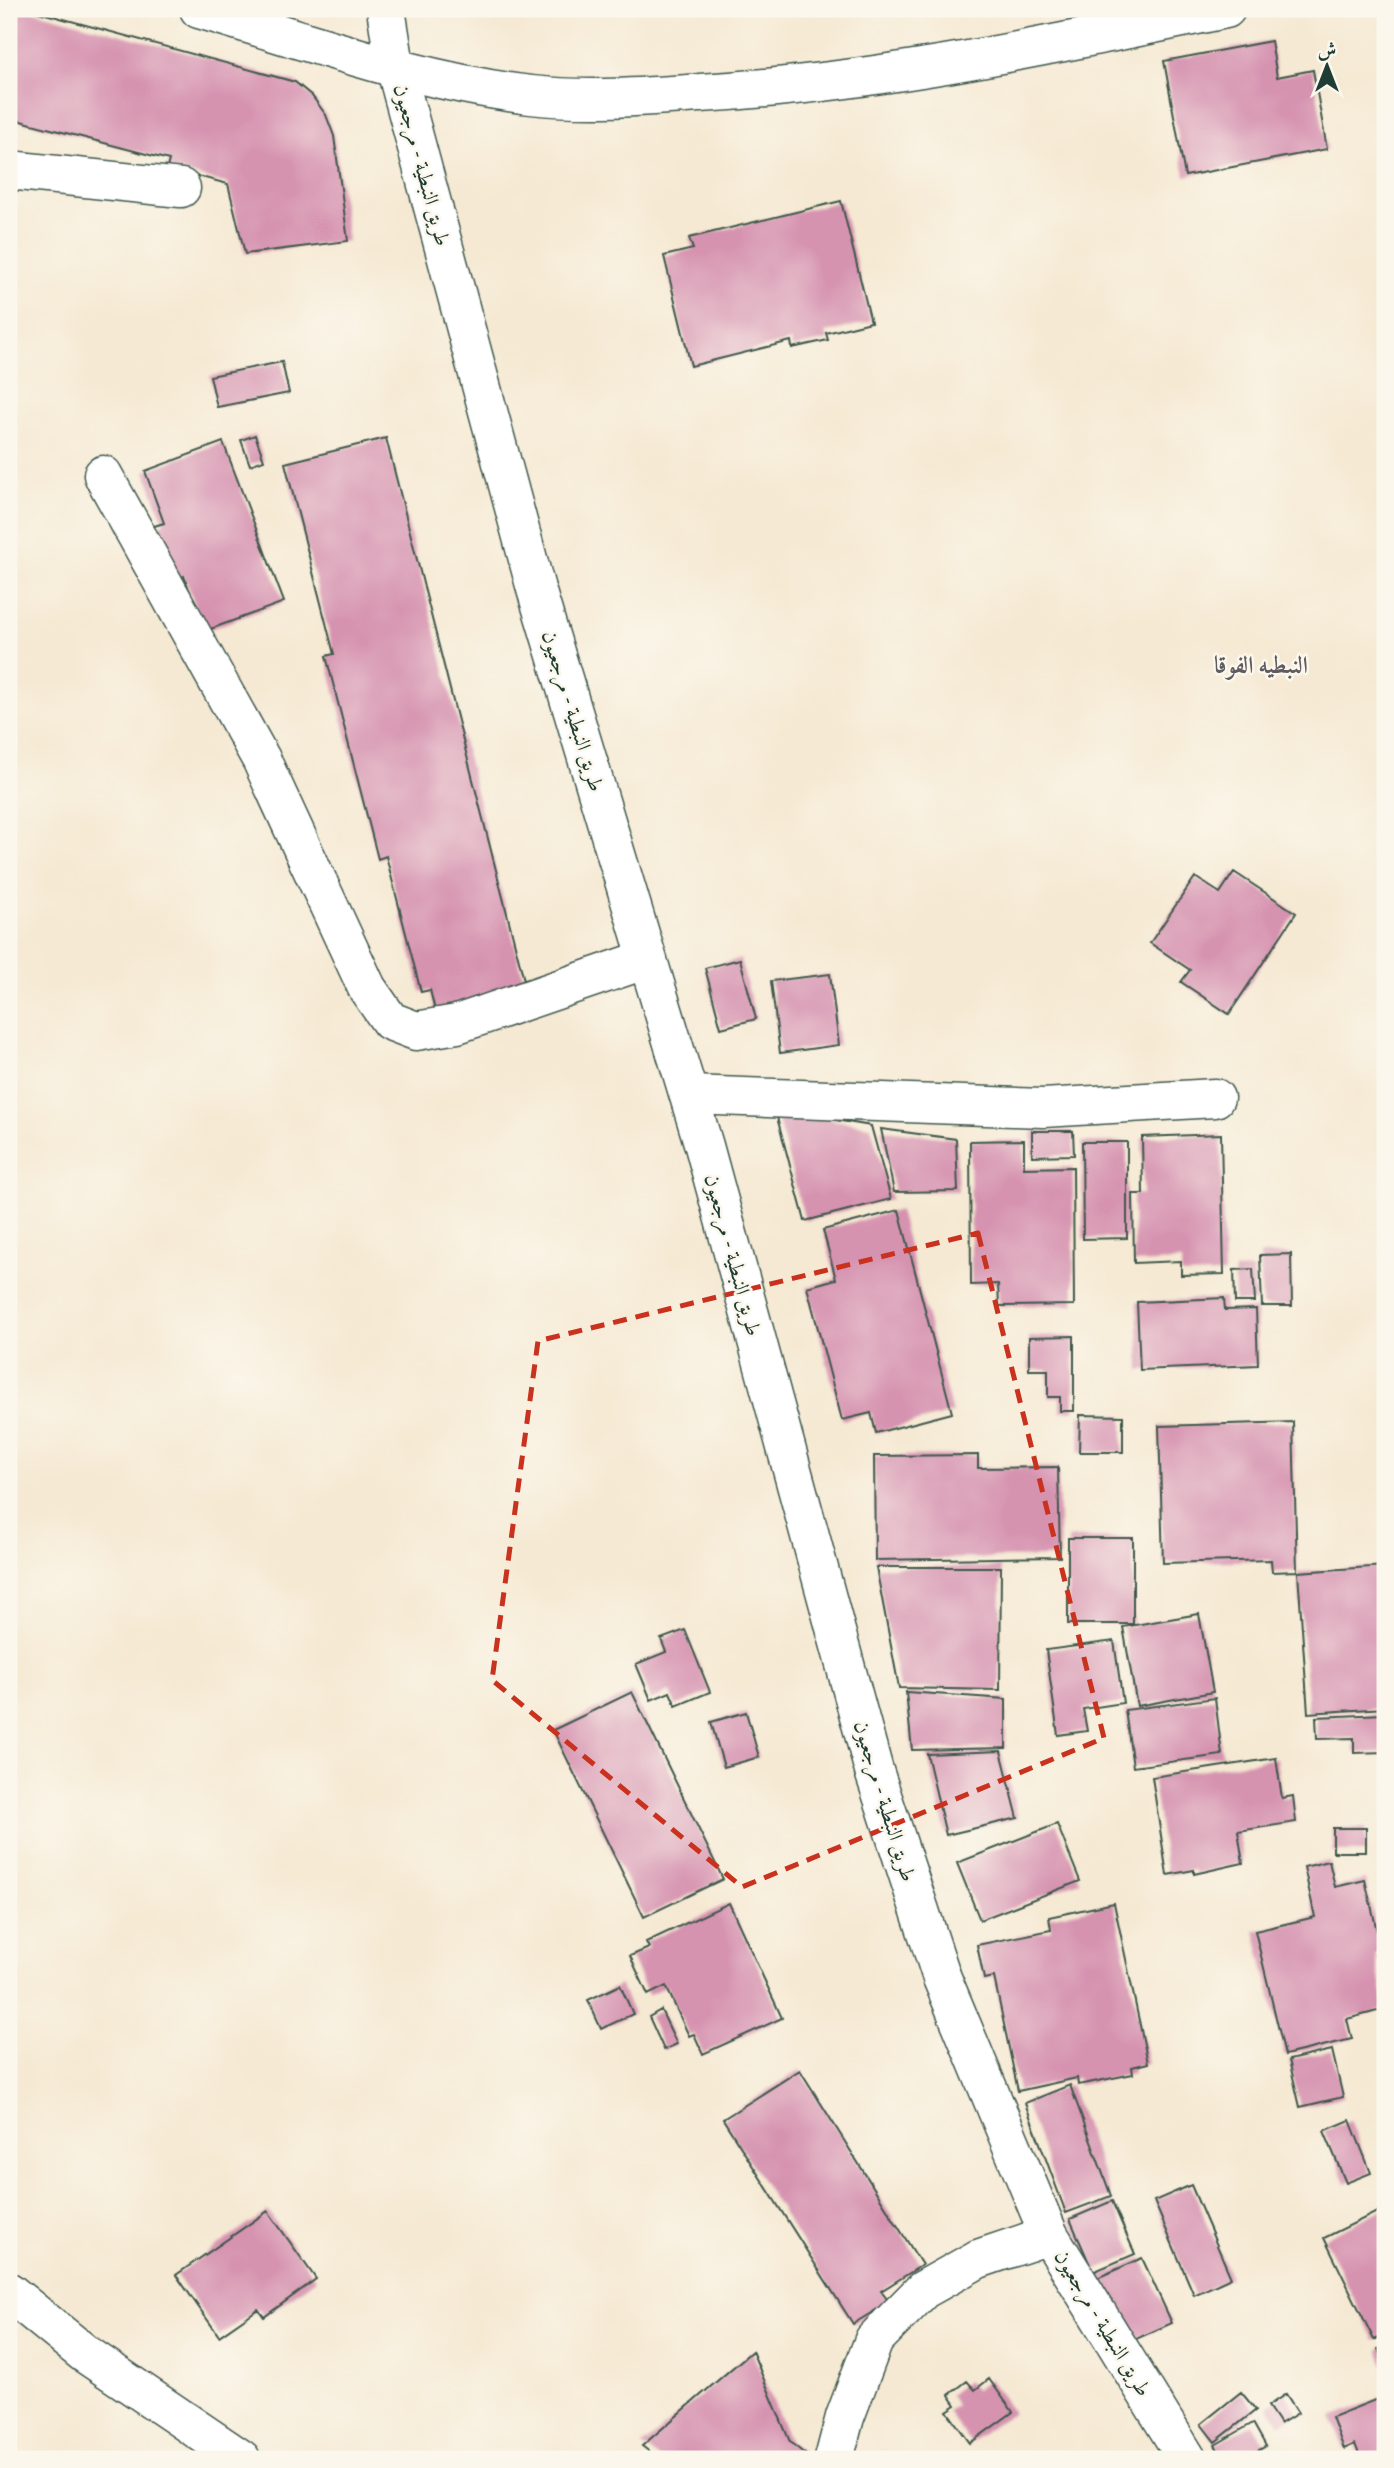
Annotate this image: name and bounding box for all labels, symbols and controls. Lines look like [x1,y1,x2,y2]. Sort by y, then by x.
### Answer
north arrow [1292,32,1362,102]
text: ش [1318,38,1336,61]
street label: طريق النبطية - مرجعيون [386,81,456,249]
street label: طريق النبطية - مرجعيون [534,627,610,795]
district label: النبطيه الفوقا [1214,650,1308,680]
street label: طريق النبطية - مرجعيون [697,1171,767,1339]
street label: طريق النبطية - مرجعيون [846,1717,922,1885]
street label: طريق النبطية - مرجعيون [1047,2245,1157,2402]

